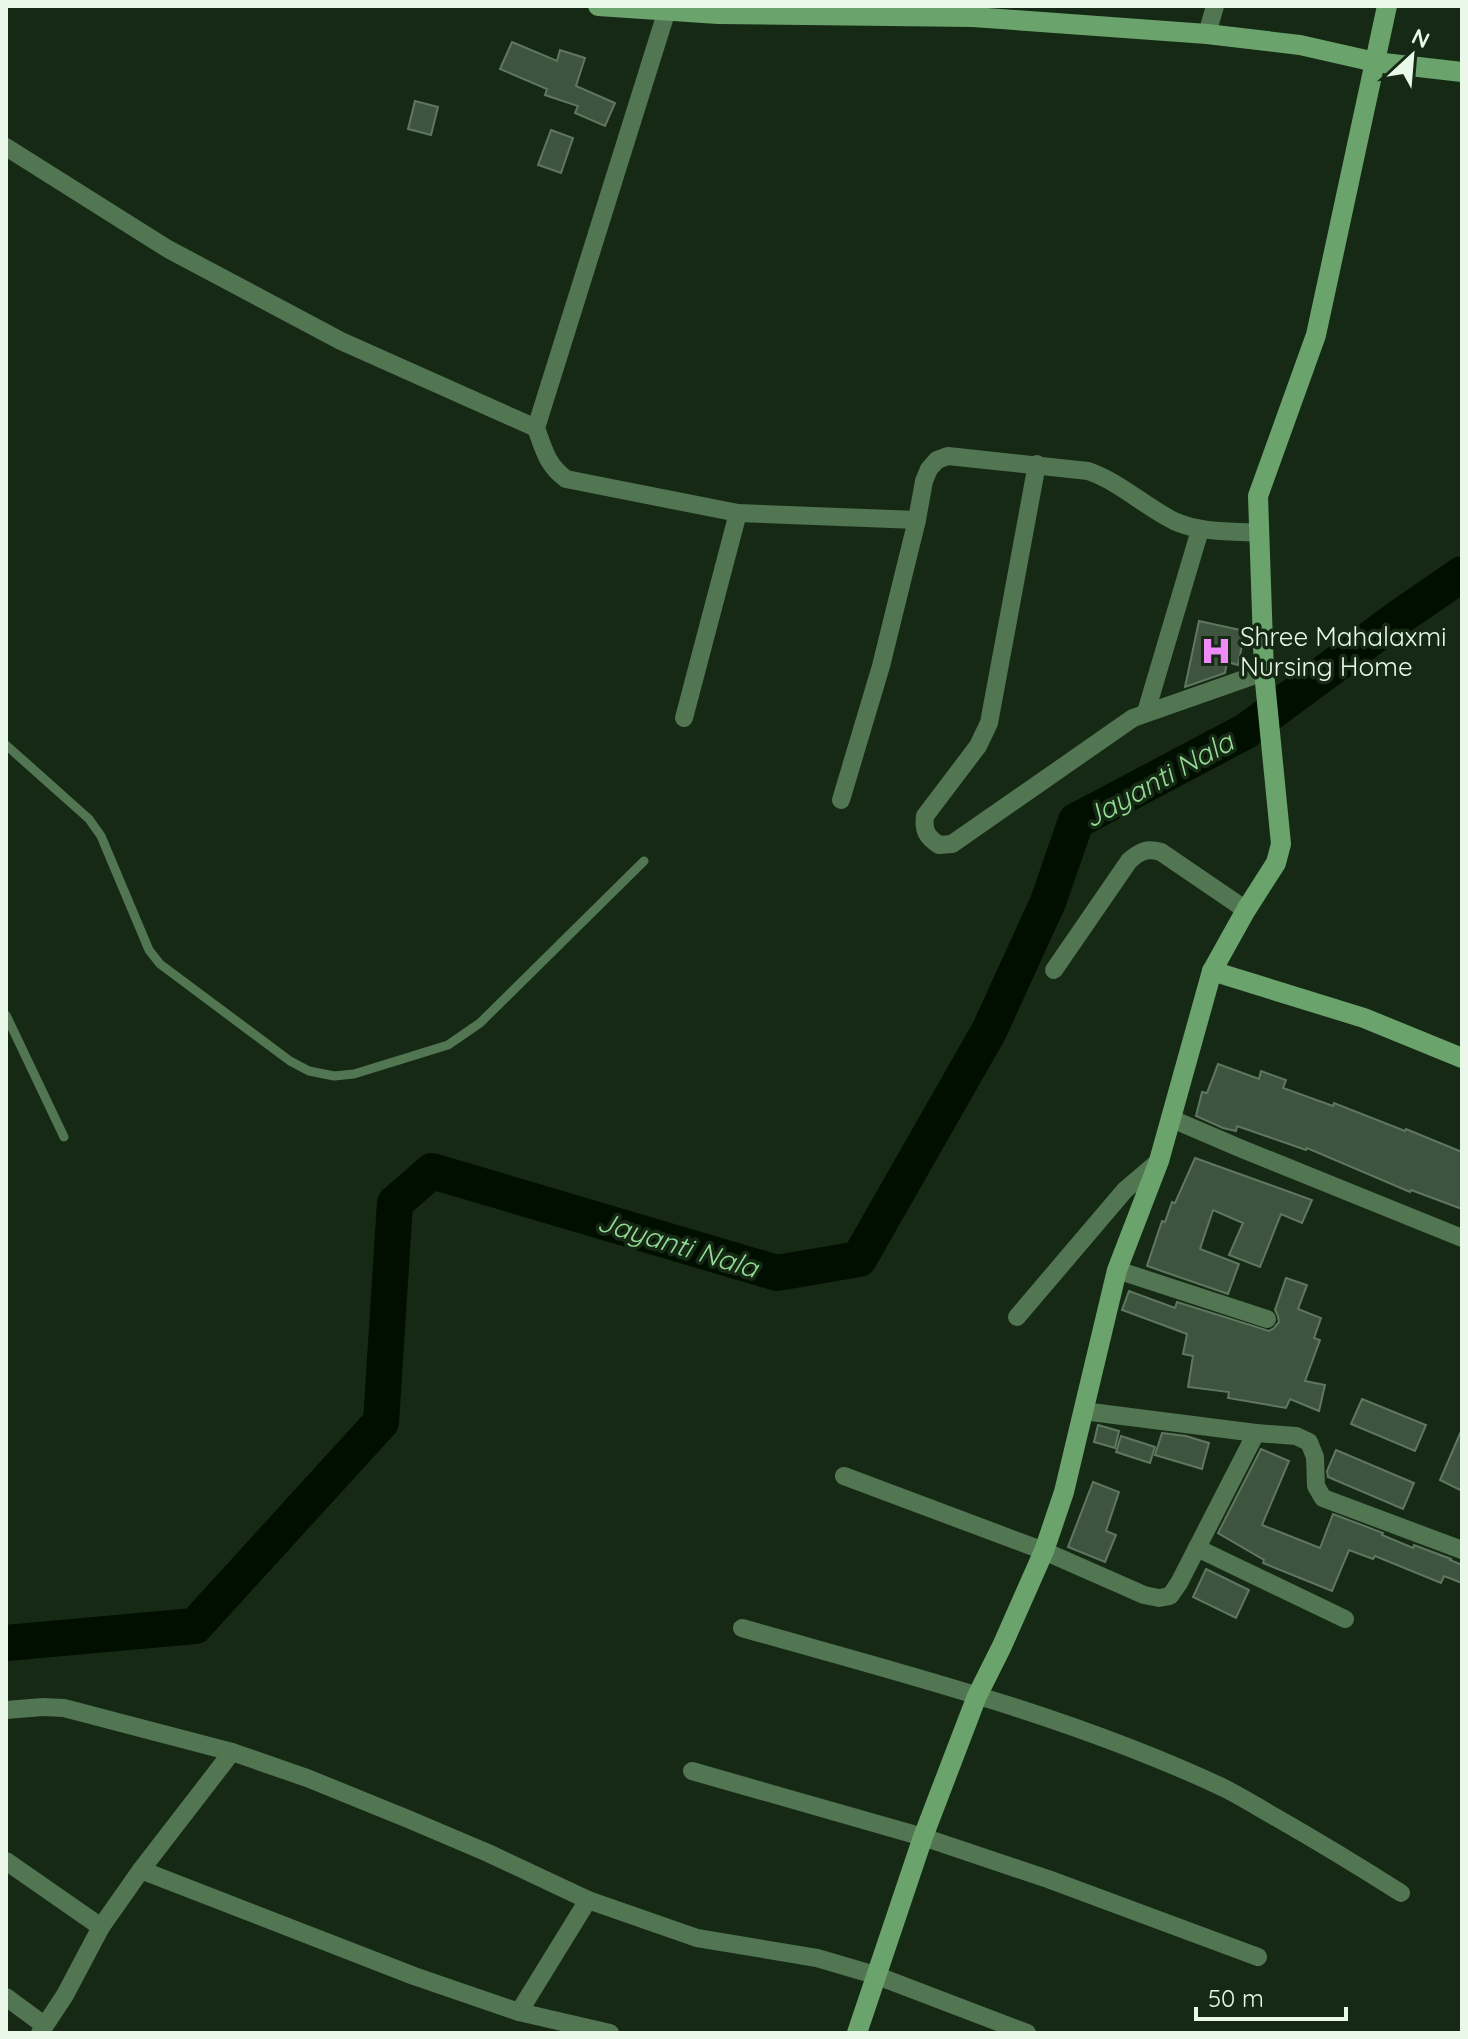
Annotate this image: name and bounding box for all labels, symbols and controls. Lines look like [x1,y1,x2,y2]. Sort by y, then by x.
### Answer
north arrow [1372,16,1452,96]
text: N [1407,22,1434,54]
place label: Shree Mahalaxmi Nursing Home [1240,620,1447,683]
hospital icon: Shree Mahalaxmi Nursing Home [1199,634,1233,668]
water label: Jayanti Nala [1077,722,1241,835]
water label: Jayanti Nala [594,1203,764,1286]
scale bar [1196,1971,1346,2021]
text: 50 m [1208,1983,1264,2013]

